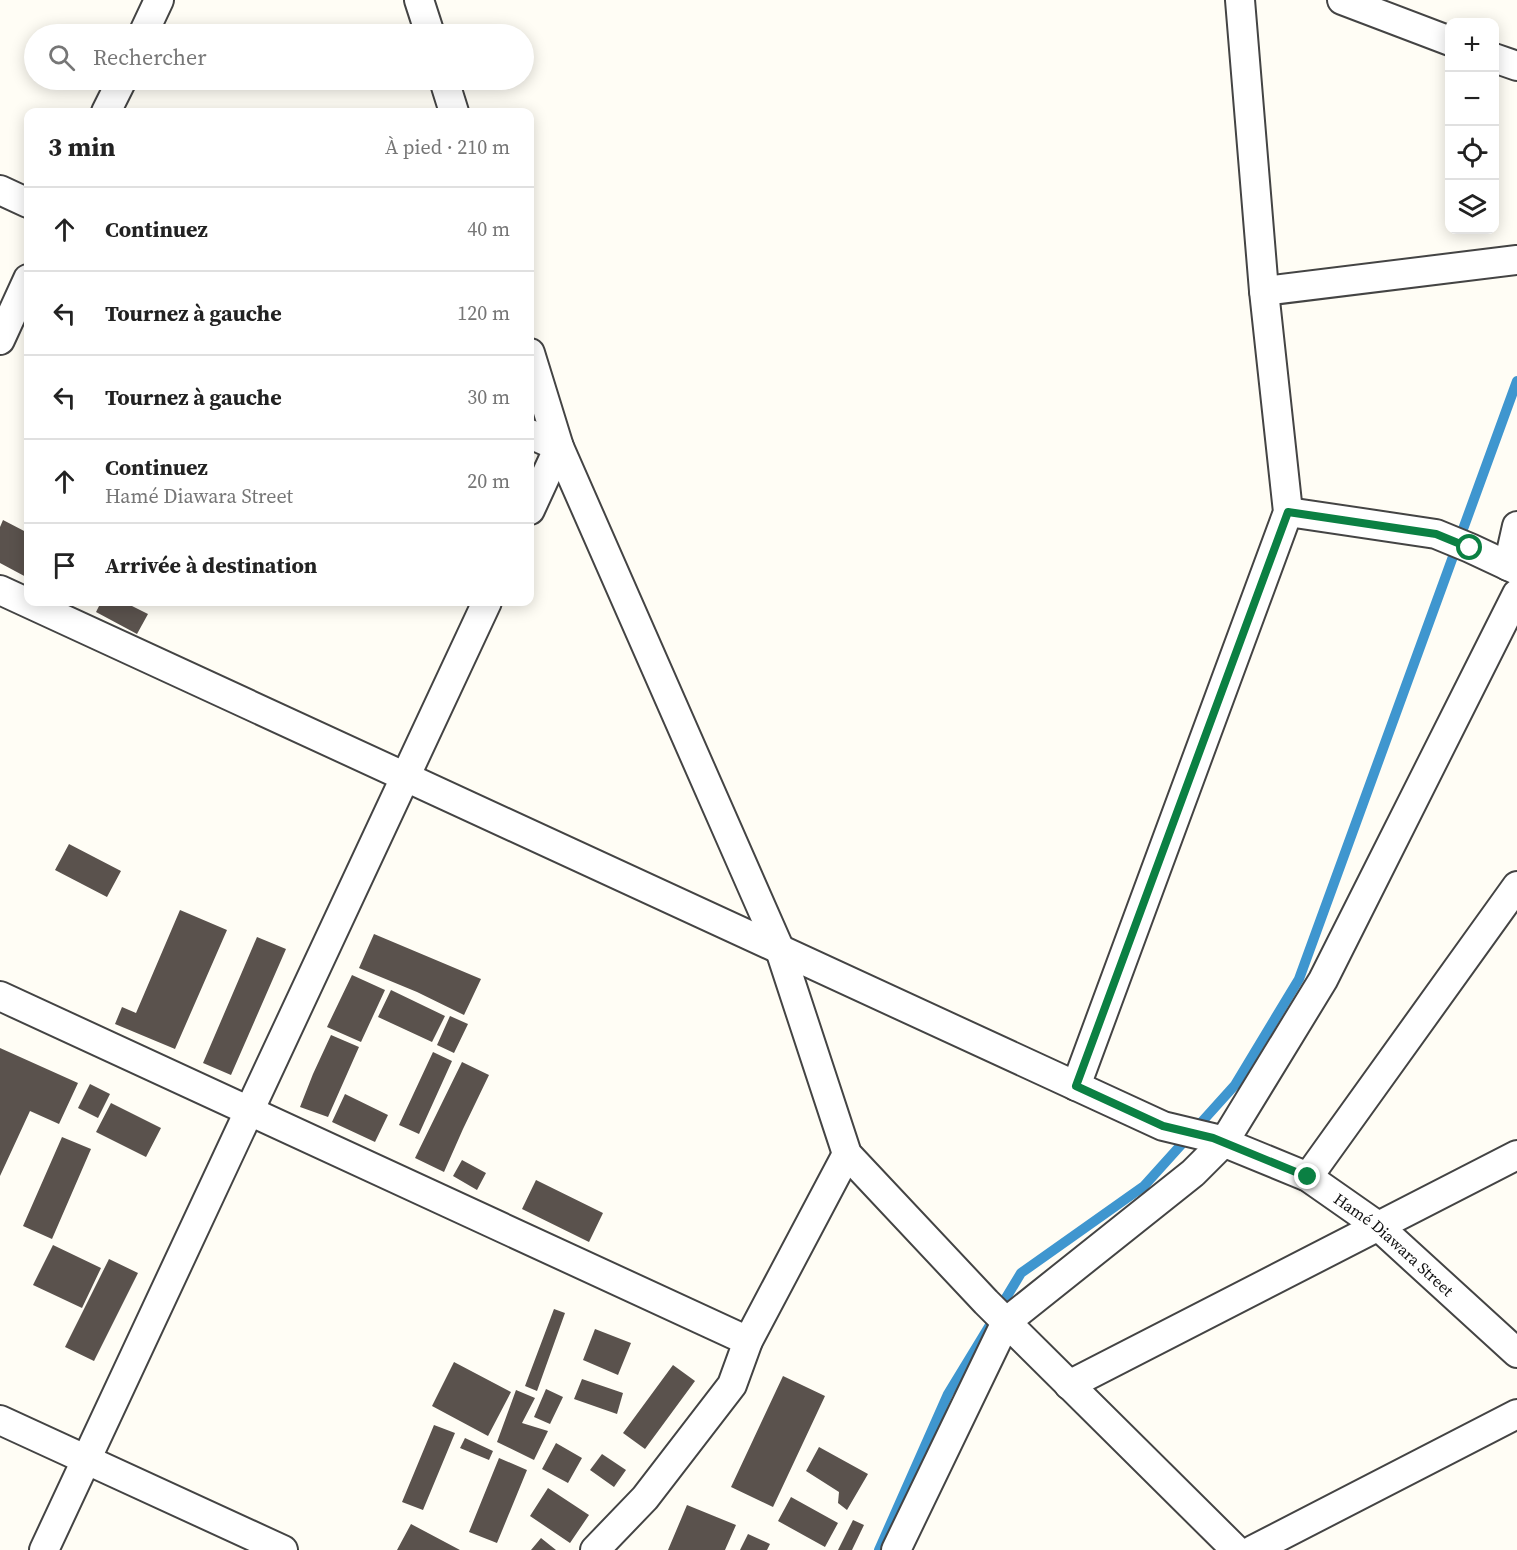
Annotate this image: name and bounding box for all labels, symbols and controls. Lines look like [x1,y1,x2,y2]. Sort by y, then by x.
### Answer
map controls [1445,18,1499,234]
button: + [1445,18,1499,72]
search box [24,24,534,90]
icon: search [45,41,78,74]
text: Rechercher [93,42,207,72]
button: − [1445,72,1499,126]
button: locate [1445,126,1499,180]
text: 3 min [48,129,115,165]
text: À pied · 210 m [385,133,510,161]
button: layers [1445,180,1499,234]
icon: ahead [48,213,81,246]
text: Continuez [105,214,208,244]
text: 40 m [467,215,510,243]
icon: left [48,297,81,330]
text: Tournez à gauche [105,298,282,328]
text: 120 m [457,299,510,327]
icon: left [48,381,81,414]
text: Tournez à gauche [105,382,282,412]
text: 30 m [467,383,510,411]
text: Continuez [105,452,208,482]
icon: ahead [48,465,81,498]
text: 20 m [467,467,510,495]
text: Hamé Diawara Street [105,482,293,510]
route start [1456,534,1482,560]
icon: arrive [48,549,81,582]
text: Arrivée à destination [105,550,317,580]
route end [1294,1163,1320,1189]
street label: Hamé Diawara Street [1330,1187,1459,1302]

